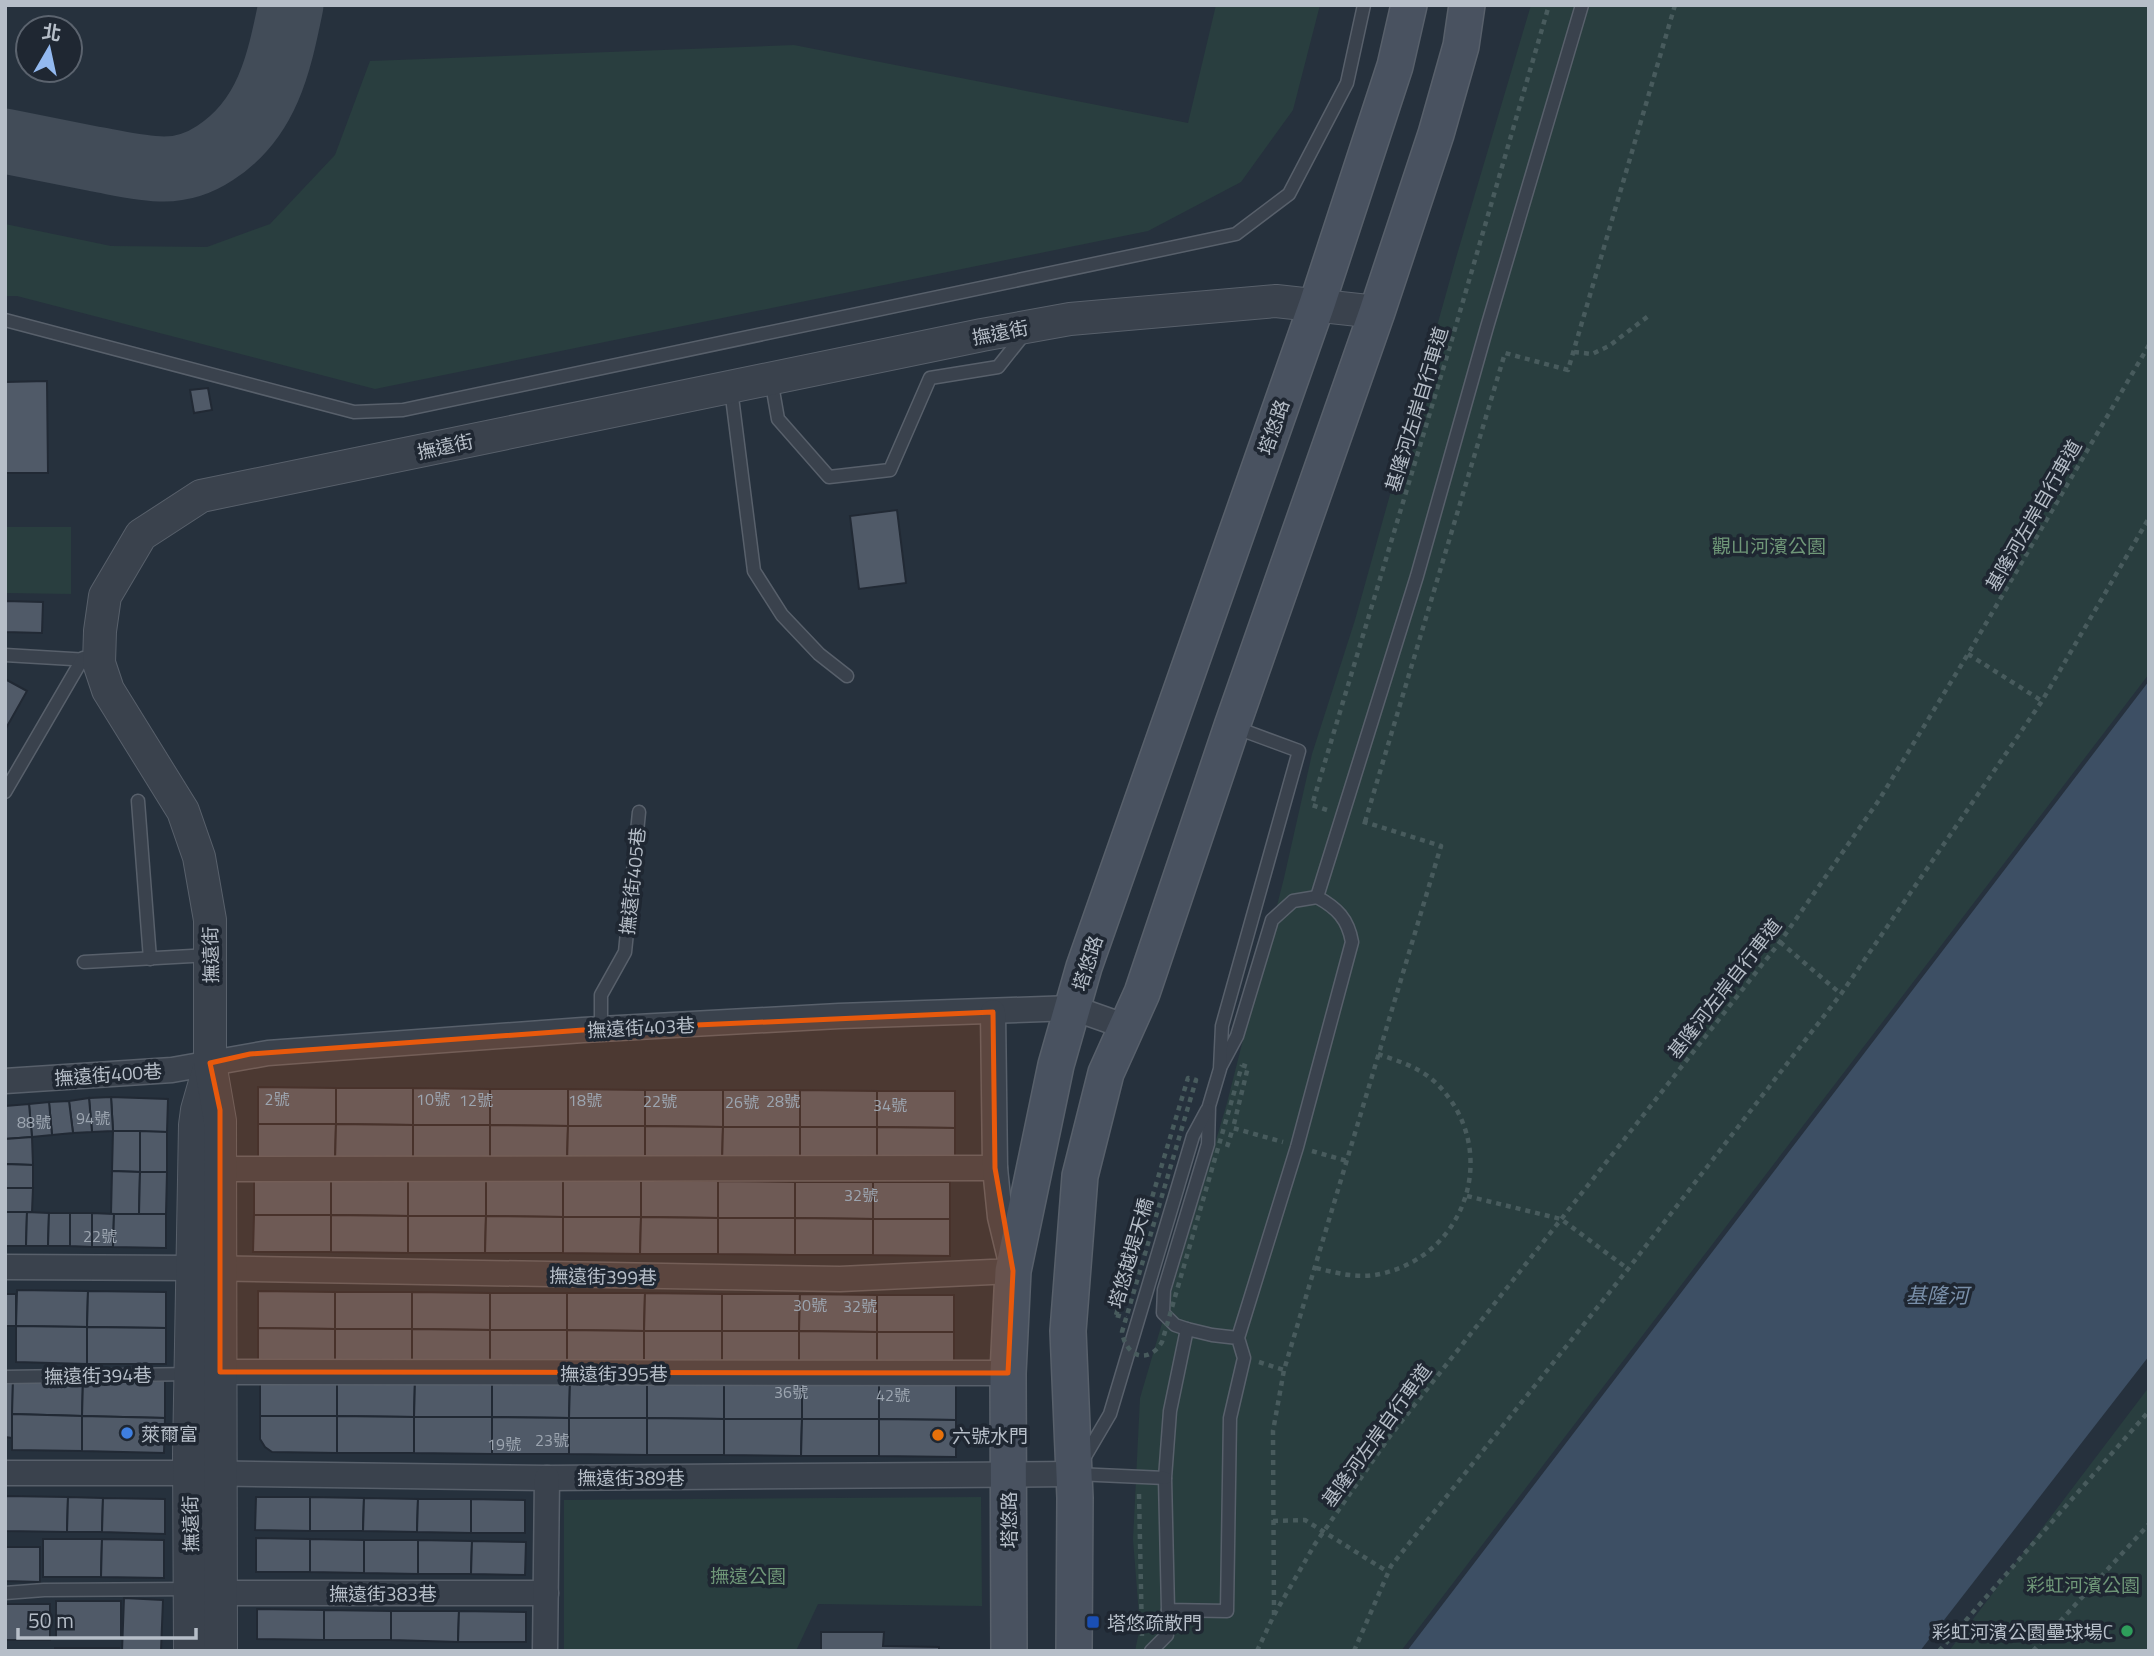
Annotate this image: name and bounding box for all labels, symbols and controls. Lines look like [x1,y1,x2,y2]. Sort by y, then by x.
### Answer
north arrow [14,14,84,84]
text: 北 [40,16,63,48]
street label: 撫遠街 [969,312,1031,352]
street label: 基隆河左岸自行車道 [1377,323,1455,495]
street label: 塔悠路 [1250,395,1296,459]
street label: 撫遠街 [414,426,476,466]
street label: 基隆河左岸自行車道 [1978,434,2088,596]
park label: 觀山河濱公園 [1712,531,1826,560]
street label: 撫遠街405巷 [612,826,652,936]
street label: 基隆河左岸自行車道 [1660,912,1788,1064]
street label: 撫遠街 [195,926,225,984]
street label: 塔悠路 [1064,931,1110,995]
street label: 撫遠街403巷 [586,1010,696,1044]
street label: 撫遠街400巷 [53,1056,163,1092]
house number: 2號 [265,1087,289,1111]
house number: 10號 [416,1087,450,1111]
house number: 12號 [459,1088,493,1112]
house number: 18號 [568,1088,602,1112]
house number: 22號 [643,1089,677,1113]
house number: 28號 [766,1089,800,1113]
house number: 26號 [725,1090,759,1114]
house number: 34號 [873,1093,907,1117]
house number: 94號 [76,1106,110,1130]
house number: 88號 [17,1110,51,1134]
house number: 32號 [844,1183,878,1207]
street label: 塔悠越堤天橋 [1100,1194,1160,1312]
house number: 22號 [83,1224,117,1248]
street label: 撫遠街399巷 [549,1261,657,1291]
water label: 基隆河 [1906,1279,1972,1311]
house number: 30號 [793,1293,827,1317]
house number: 32號 [843,1294,877,1318]
street label: 基隆河左岸自行車道 [1314,1357,1438,1513]
street label: 撫遠街395巷 [560,1359,668,1388]
street label: 撫遠街394巷 [44,1360,152,1390]
house number: 36號 [774,1380,808,1404]
house number: 42號 [876,1383,910,1407]
place label: 萊爾富 [141,1419,198,1448]
place label: 六號水門 [952,1421,1028,1450]
marker: 萊爾富 [119,1425,135,1441]
marker: 六號水門 [930,1427,946,1443]
house number: 23號 [535,1428,569,1452]
house number: 19號 [487,1432,521,1456]
street label: 撫遠街389巷 [577,1463,685,1492]
street label: 塔悠路 [994,1491,1023,1549]
street label: 撫遠街 [175,1495,205,1553]
park label: 撫遠公園 [710,1561,786,1590]
park label: 彩虹河濱公園 [2026,1570,2140,1599]
street label: 撫遠街383巷 [329,1579,437,1608]
scale bar [18,1596,196,1640]
text: 50 m [28,1604,74,1636]
place label: 塔悠疏散門 [1107,1608,1202,1637]
marker: 塔悠疏散門 [1085,1614,1101,1630]
place label: 彩虹河濱公園壘球場C [1932,1617,2113,1646]
marker: 彩虹河濱公園壘球場C [2119,1623,2135,1639]

